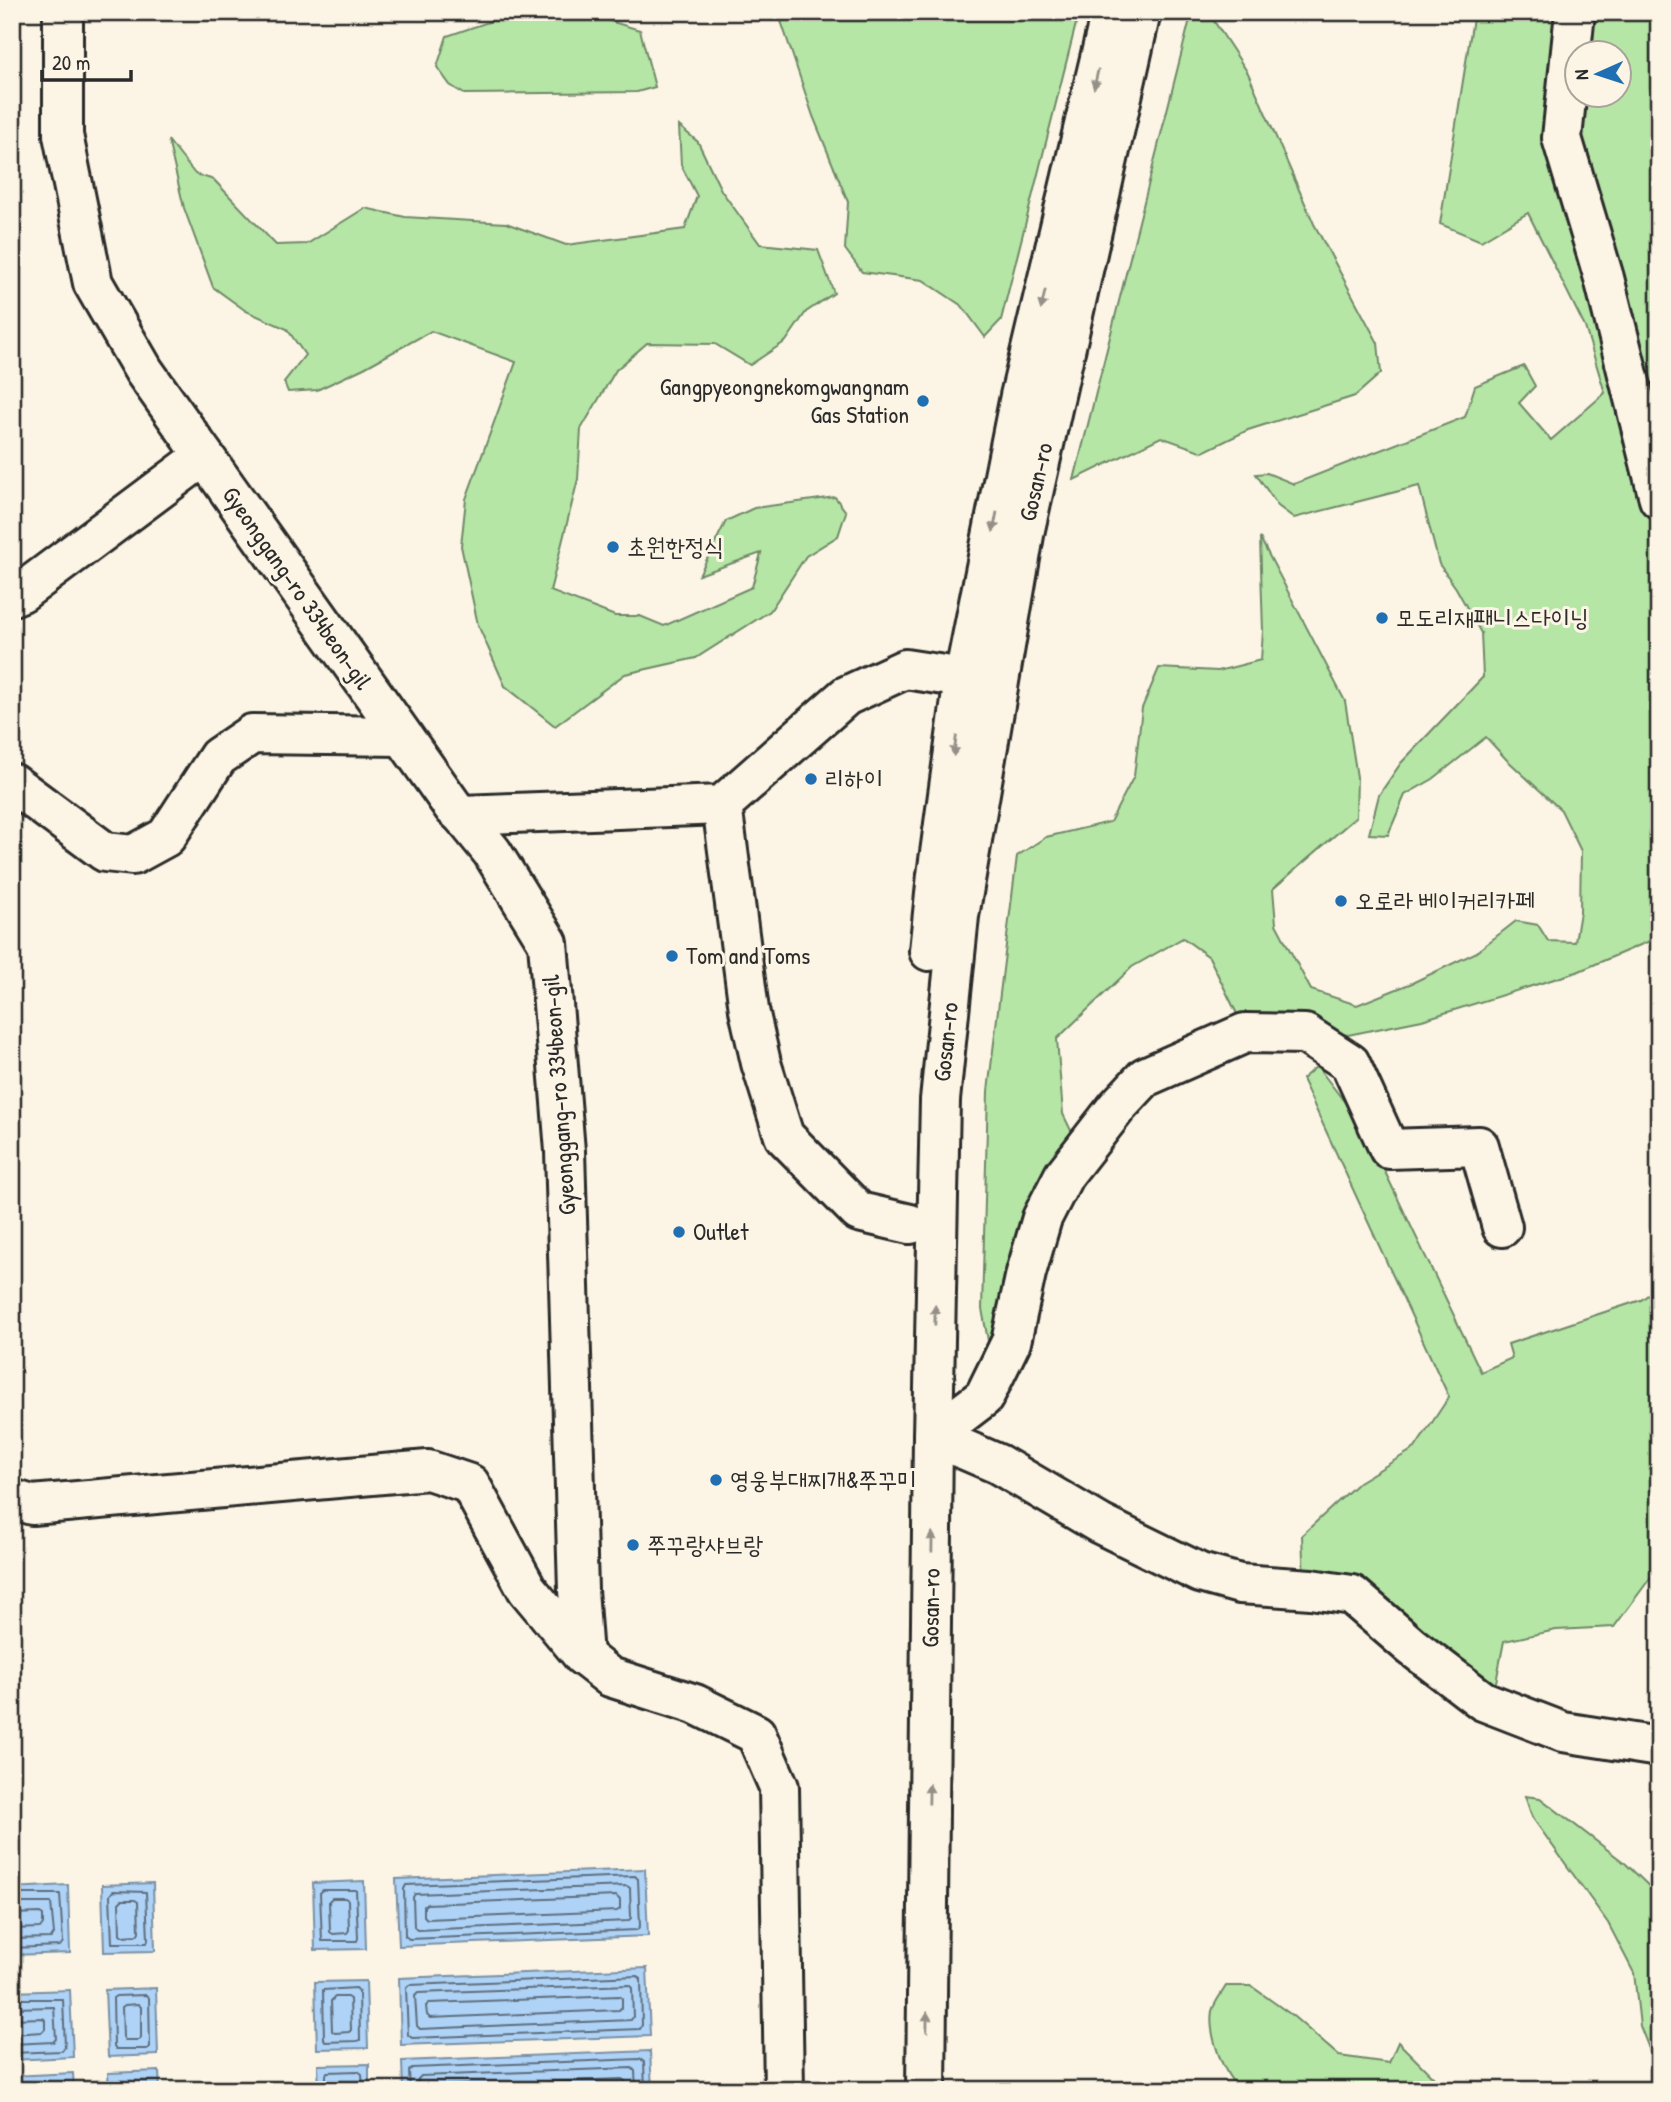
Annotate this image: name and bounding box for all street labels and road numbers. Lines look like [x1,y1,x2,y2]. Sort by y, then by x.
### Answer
street label: Gosan-ro [1011,439,1060,524]
street label: Gyeonggang-ro 334beon-gil [216,480,380,696]
street label: Gyeonggang-ro 334beon-gil [534,973,582,1216]
street label: Gosan-ro [925,1000,965,1083]
street label: Gosan-ro [913,1568,947,1648]

